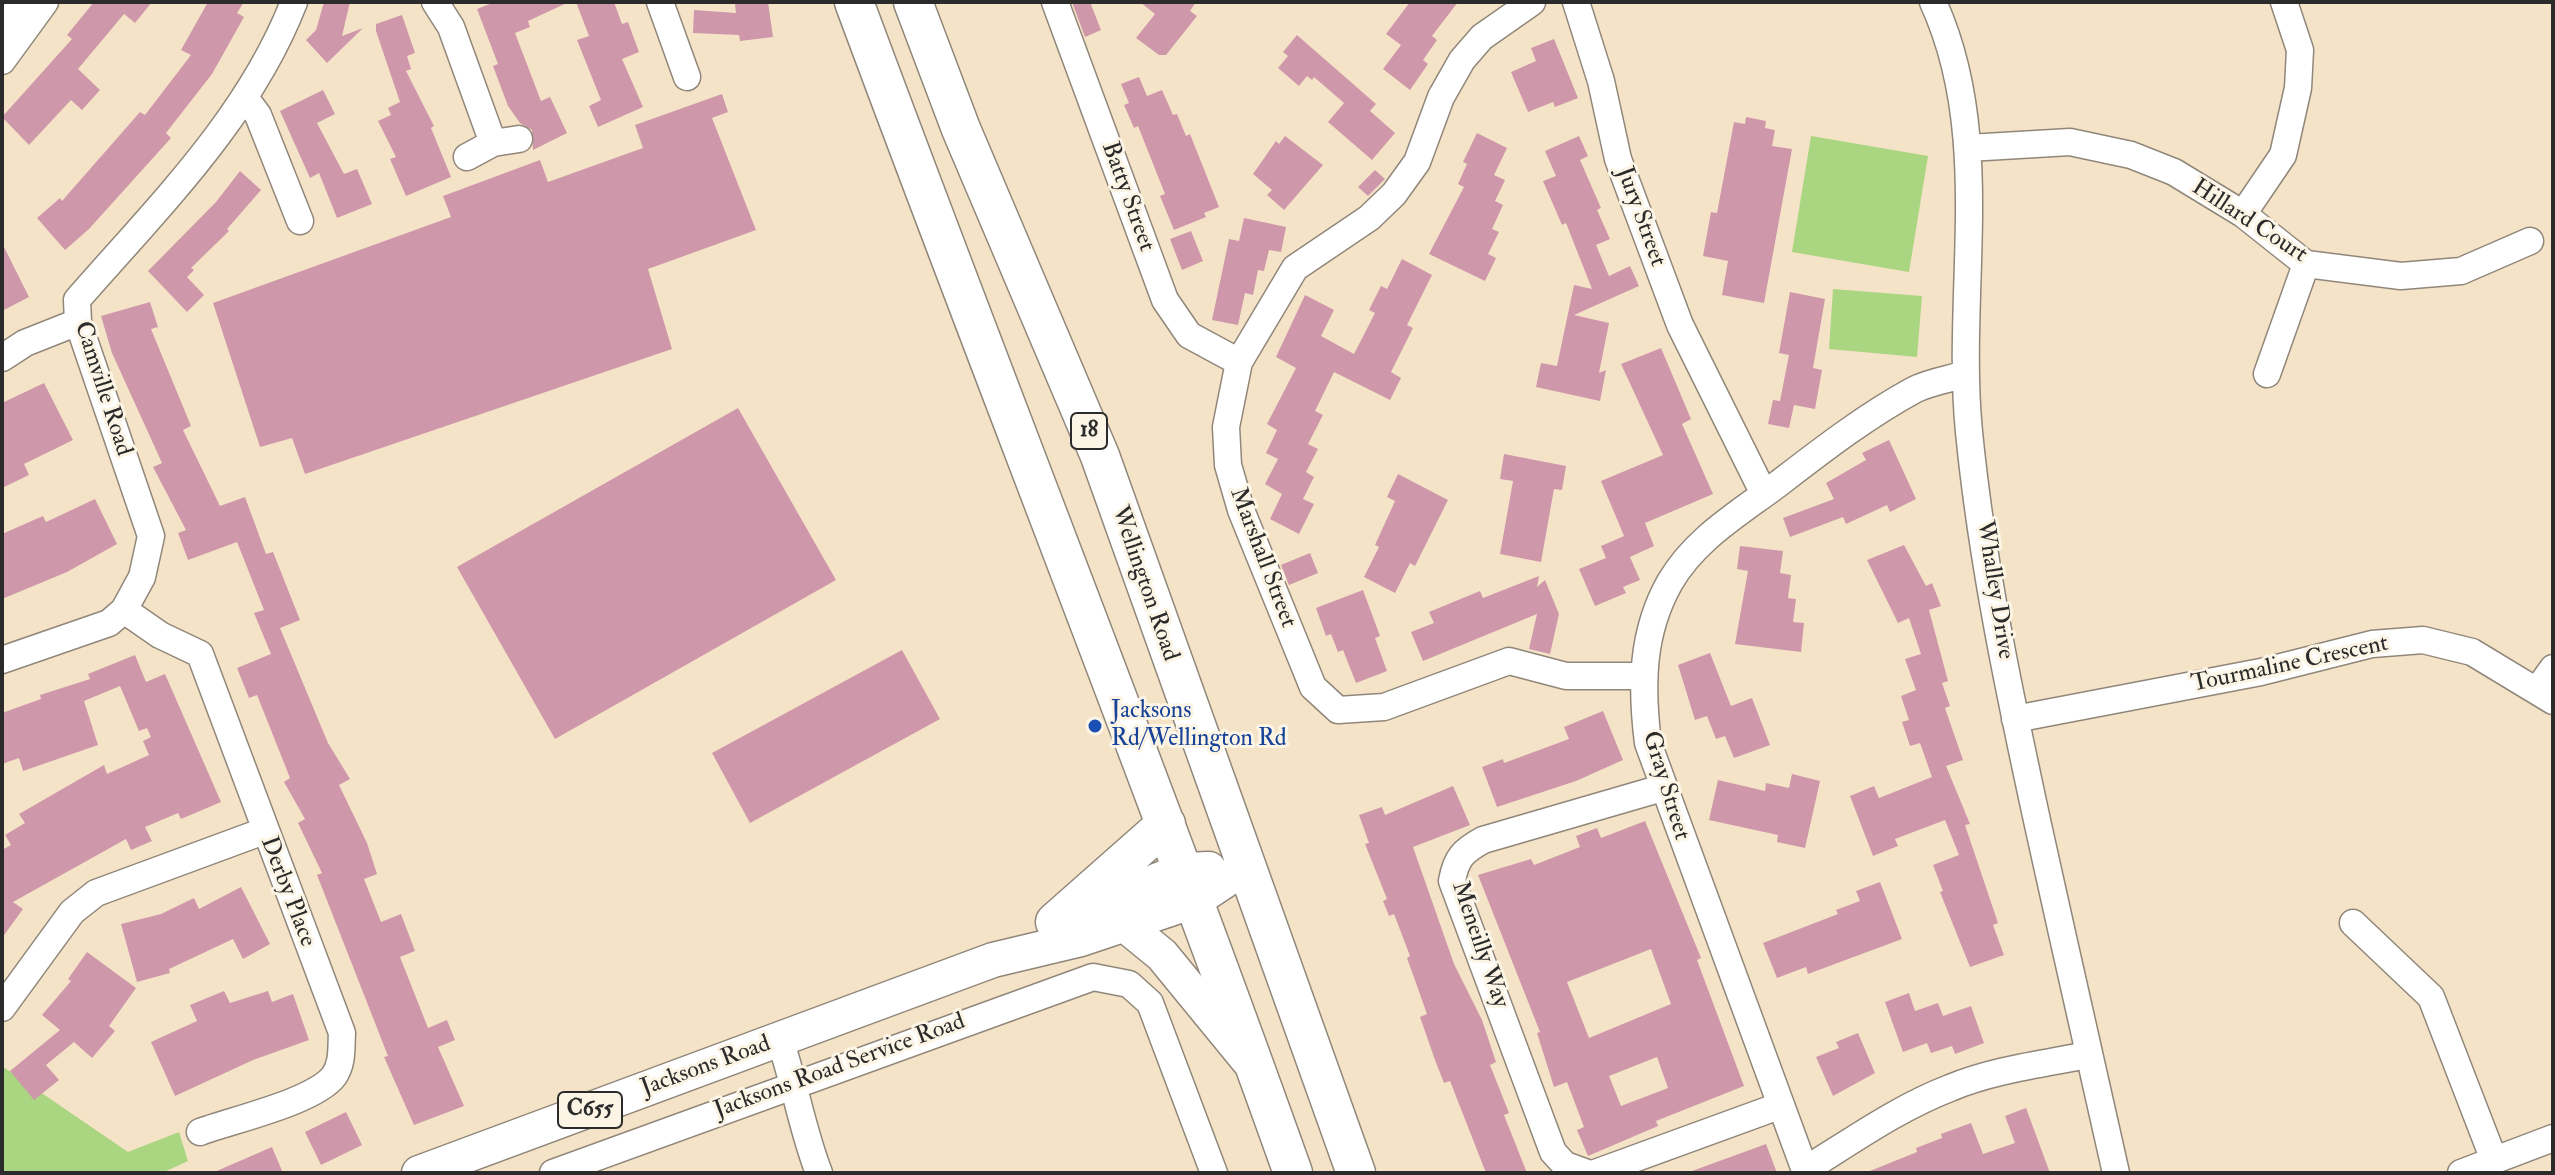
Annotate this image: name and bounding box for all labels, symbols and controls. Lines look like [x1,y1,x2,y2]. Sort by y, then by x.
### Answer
street label: Batty Street [1094,138,1160,256]
street label: Jury Street [1609,163,1671,271]
street label: Hillard Court [2186,174,2312,270]
street label: Camville Road [67,318,137,460]
road number: 18 [1071,413,1107,449]
street label: Marshall Street [1222,484,1302,632]
street label: Wellington Road [1104,503,1184,665]
street label: Whalley Drive [1969,519,2019,661]
street label: Tourmaline Crescent [2189,630,2391,700]
place label: Jacksons Rd/Wellington Rd [1111,698,1287,754]
marker: Jacksons Rd/Wellington Rd [1086,717,1104,735]
street label: Gray Street [1635,728,1695,844]
street label: Derby Place [253,833,321,951]
street label: Meneilly Way [1444,878,1514,1012]
street label: Jacksons Road Service Road [711,1008,969,1126]
street label: Jacksons Road [637,1030,775,1104]
road number: C655 [558,1092,622,1128]

